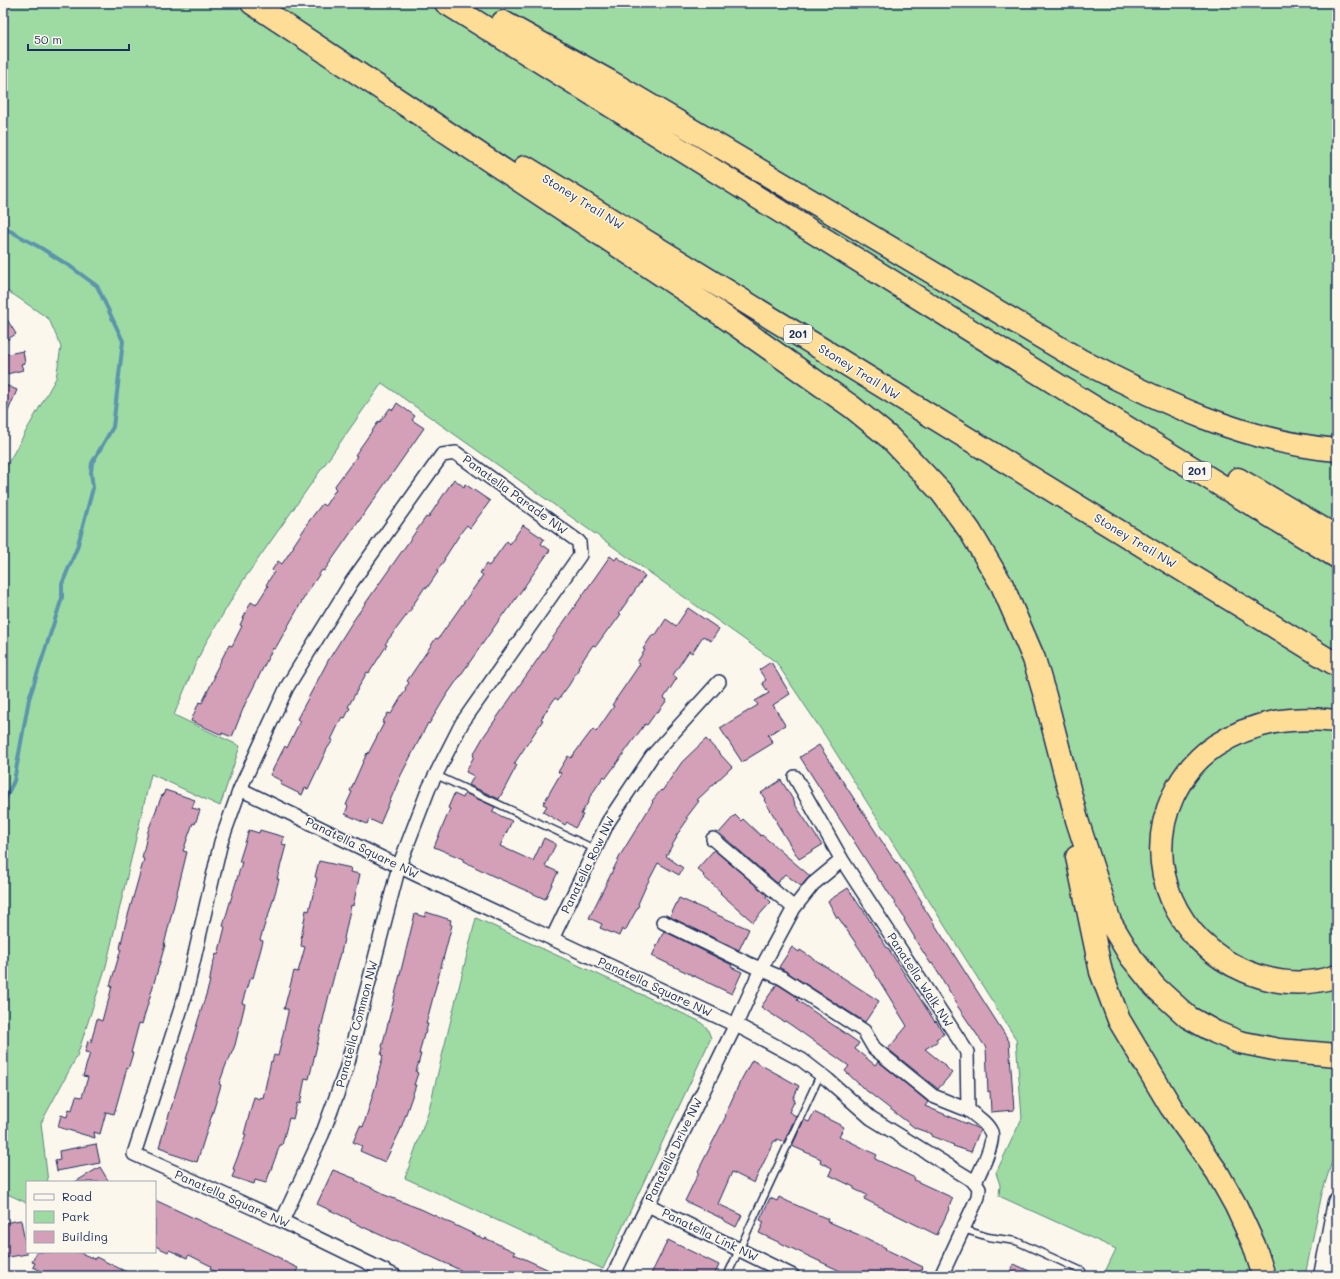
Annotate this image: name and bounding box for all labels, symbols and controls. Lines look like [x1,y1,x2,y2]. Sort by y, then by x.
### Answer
scale bar [28,26,129,52]
text: 50 m [34,31,62,47]
street label: Stoney Trail NW [540,170,627,233]
road number: 201 [784,325,812,343]
street label: Stoney Trail NW [816,340,903,403]
street label: Panatella Parade NW [460,451,571,538]
road number: 201 [1183,462,1211,480]
street label: Stoney Trail NW [1091,509,1180,571]
street label: Panatella Square NW [303,813,422,882]
street label: Panatella Row NW [557,813,618,916]
street label: Panatella Walk NW [884,929,957,1030]
street label: Panatella Square NW [596,953,715,1020]
street label: Panatella Common NW [331,959,381,1089]
street label: Panatella Drive NW [641,1095,705,1204]
street label: Panatella Square NW [172,1166,292,1231]
legend [26,1181,156,1253]
text: Road [62,1188,92,1204]
street label: Panatella Link NW [660,1204,761,1264]
text: Park [62,1208,89,1224]
text: Building [62,1228,108,1244]

